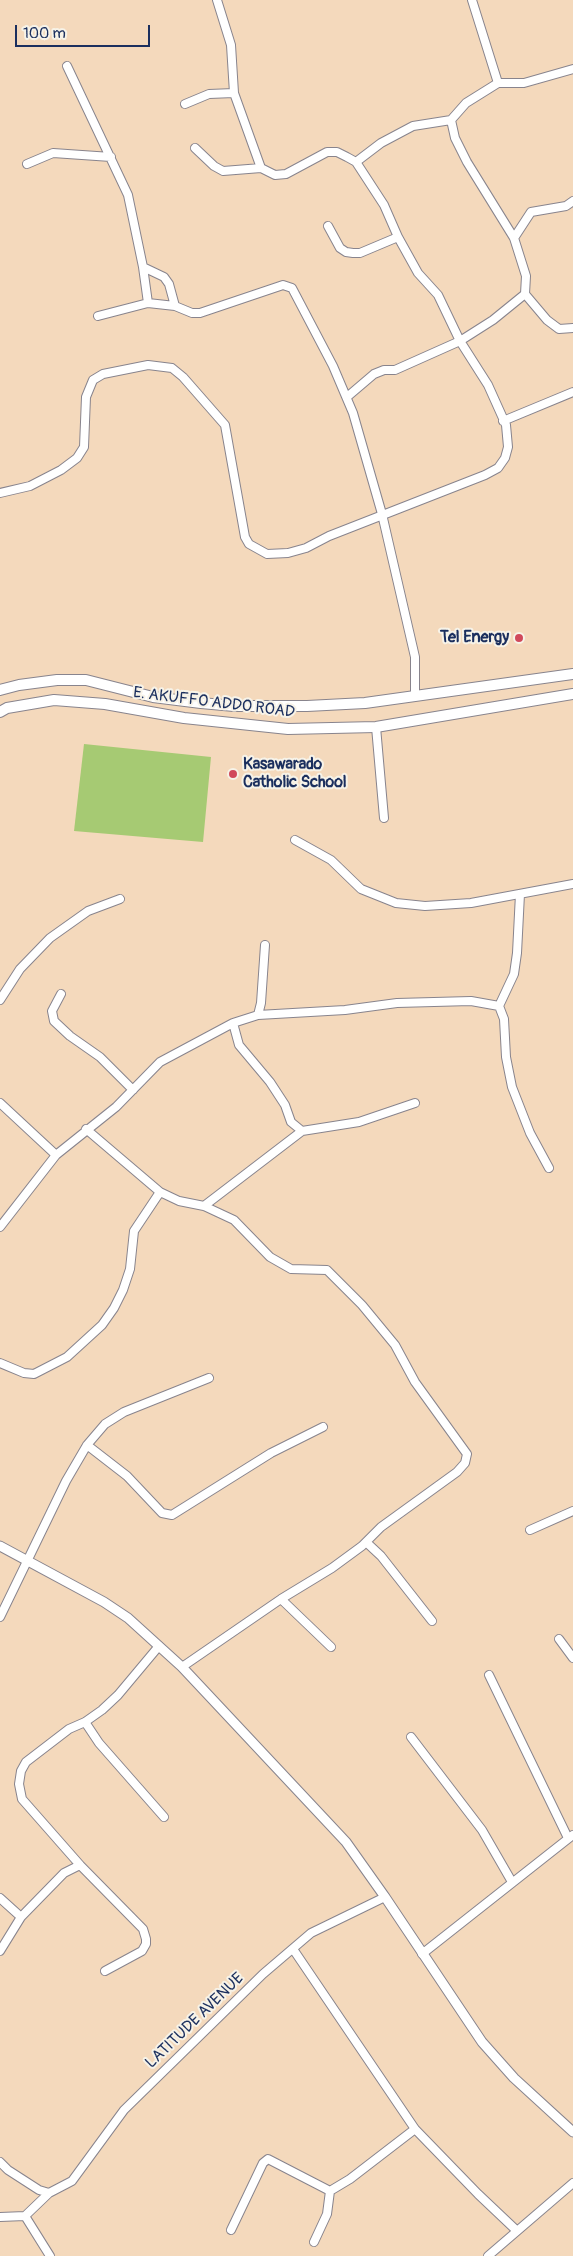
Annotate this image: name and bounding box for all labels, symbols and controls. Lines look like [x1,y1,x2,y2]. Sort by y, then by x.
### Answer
scale bar [18,15,152,47]
text: 100 m [23,24,66,43]
place label: Tel Energy [440,628,509,648]
marker: Tel Energy [513,632,525,644]
street label: E. AKUFFO ADDO ROAD [132,684,296,722]
place label: Kasawarado Catholic School [243,755,347,793]
marker: Kasawarado Catholic School [227,768,239,780]
street label: LATITUDE AVENUE [142,1969,248,2073]

